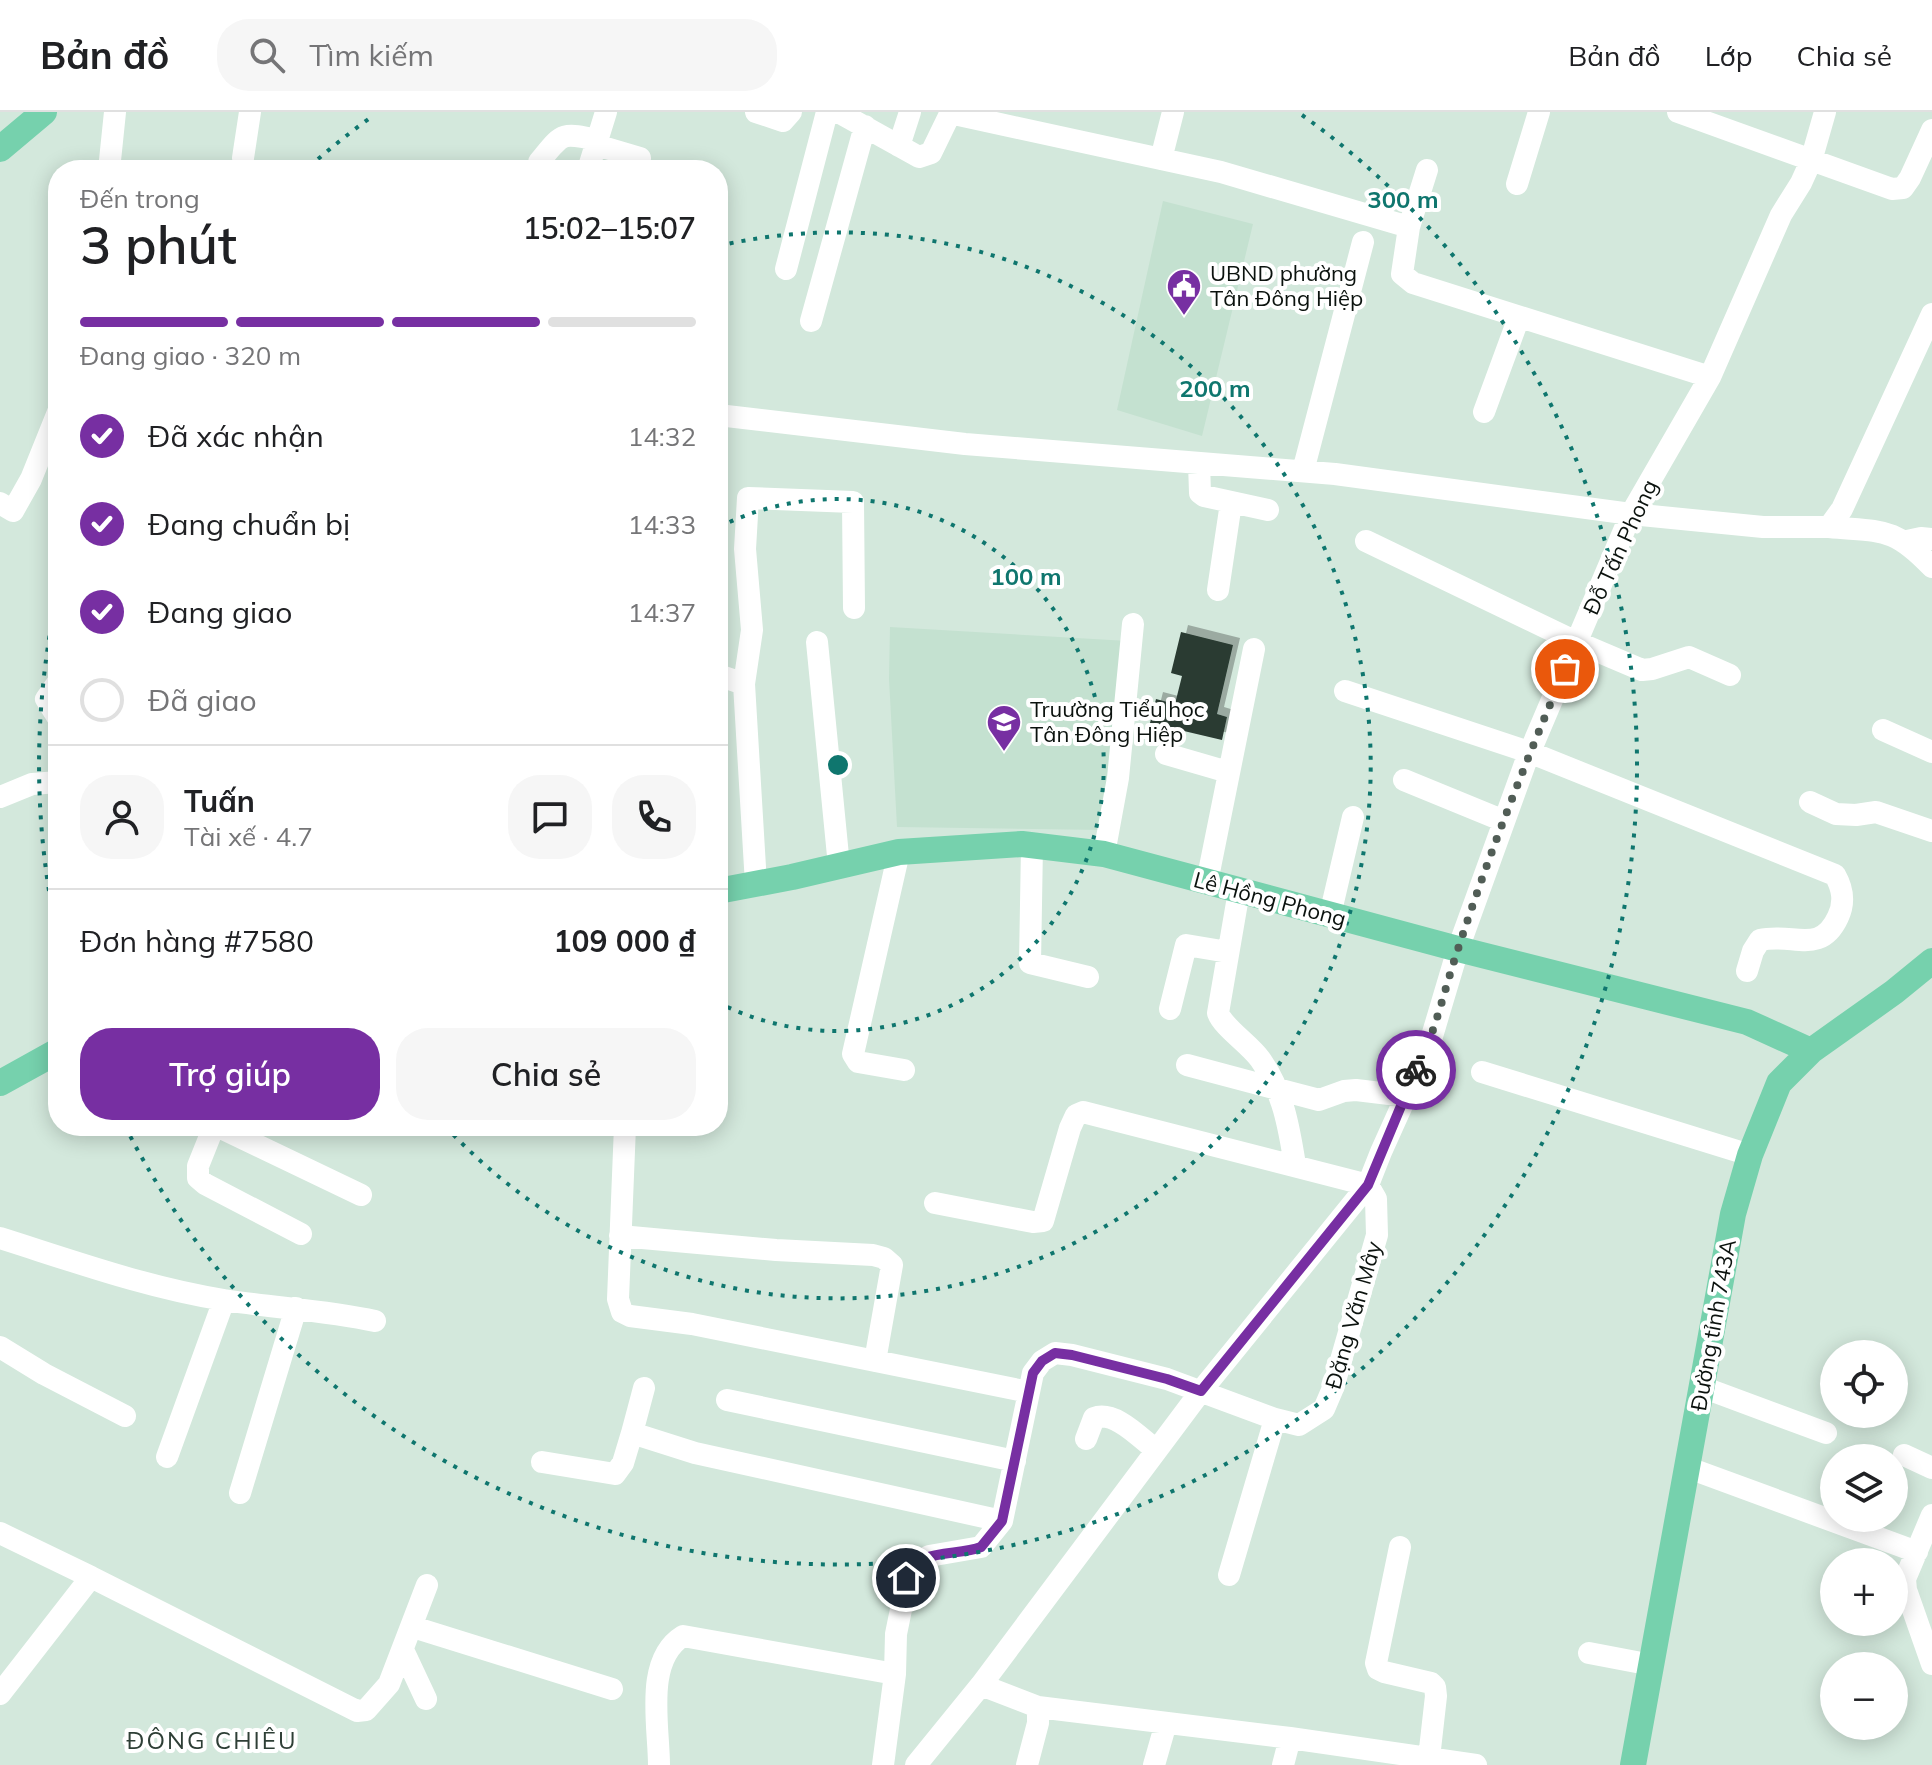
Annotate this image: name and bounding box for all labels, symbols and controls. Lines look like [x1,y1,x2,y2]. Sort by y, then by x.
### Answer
search box [217,19,777,91]
text: Bản đồ [40,31,169,79]
icon: search [245,33,289,77]
text: Tìm kiếm [309,36,434,74]
text: Bản đồ [1568,38,1661,73]
text: Lớp [1705,38,1753,73]
text: Chia sẻ [1797,38,1892,73]
text: Đến trong [80,182,200,215]
text: 300 m [1367,184,1439,214]
text: 15:02–15:07 [523,209,696,247]
text: 3 phút [80,212,237,277]
place label: UBND phường Tân Đông Hiệp [1210,259,1363,312]
public building icon: UBND phường Tân Đông Hiệp [1165,267,1203,317]
text: Đang giao · 320 m [80,339,301,372]
text: 200 m [1179,373,1251,403]
icon: check [80,414,124,458]
text: Đã xác nhận [148,417,324,455]
text: 14:32 [628,420,696,453]
street label: Đỗ Tấn Phong [1577,475,1663,619]
icon: check [80,502,124,546]
text: Đang chuẩn bị [148,505,350,543]
text: 14:33 [628,508,696,541]
text: 100 m [990,561,1062,591]
icon: check [80,590,124,634]
text: Đang giao [148,593,292,631]
text: 14:37 [628,596,696,629]
pin [1531,635,1599,703]
icon: bag [1543,647,1587,691]
text: Đã giao [148,681,257,719]
place label: Truường Tiểu học Tân Đông Hiệp [1030,695,1205,748]
school or university icon: Truường Tiểu học Tân Đông Hiệp [985,703,1023,753]
centre of rings [824,751,852,779]
button: person [80,775,164,859]
button: chat [508,775,592,859]
button: phone [612,775,696,859]
text: Tuấn [184,782,255,820]
text: Tài xế · 4.7 [184,820,313,853]
street label: Lê Hồng Phong [1191,865,1349,933]
text: Đơn hàng #7580 [80,922,314,960]
text: 109 000 ₫ [554,922,696,960]
button: Trợ giúp [80,1028,380,1120]
button: Chia sẻ [396,1028,696,1120]
courier [1376,1030,1456,1110]
icon: bike [1394,1048,1438,1092]
street label: Đường tỉnh 743A [1684,1237,1742,1413]
street label: Đặng Văn Mây [1319,1238,1388,1392]
map controls [1820,1340,1908,1740]
button: locate [1820,1340,1908,1428]
button: layers [1820,1444,1908,1532]
pin [872,1544,940,1612]
button: + [1820,1548,1908,1636]
icon: home [884,1556,928,1600]
button: − [1820,1652,1908,1740]
district label: ĐÔNG CHIÊU [127,1725,297,1755]

